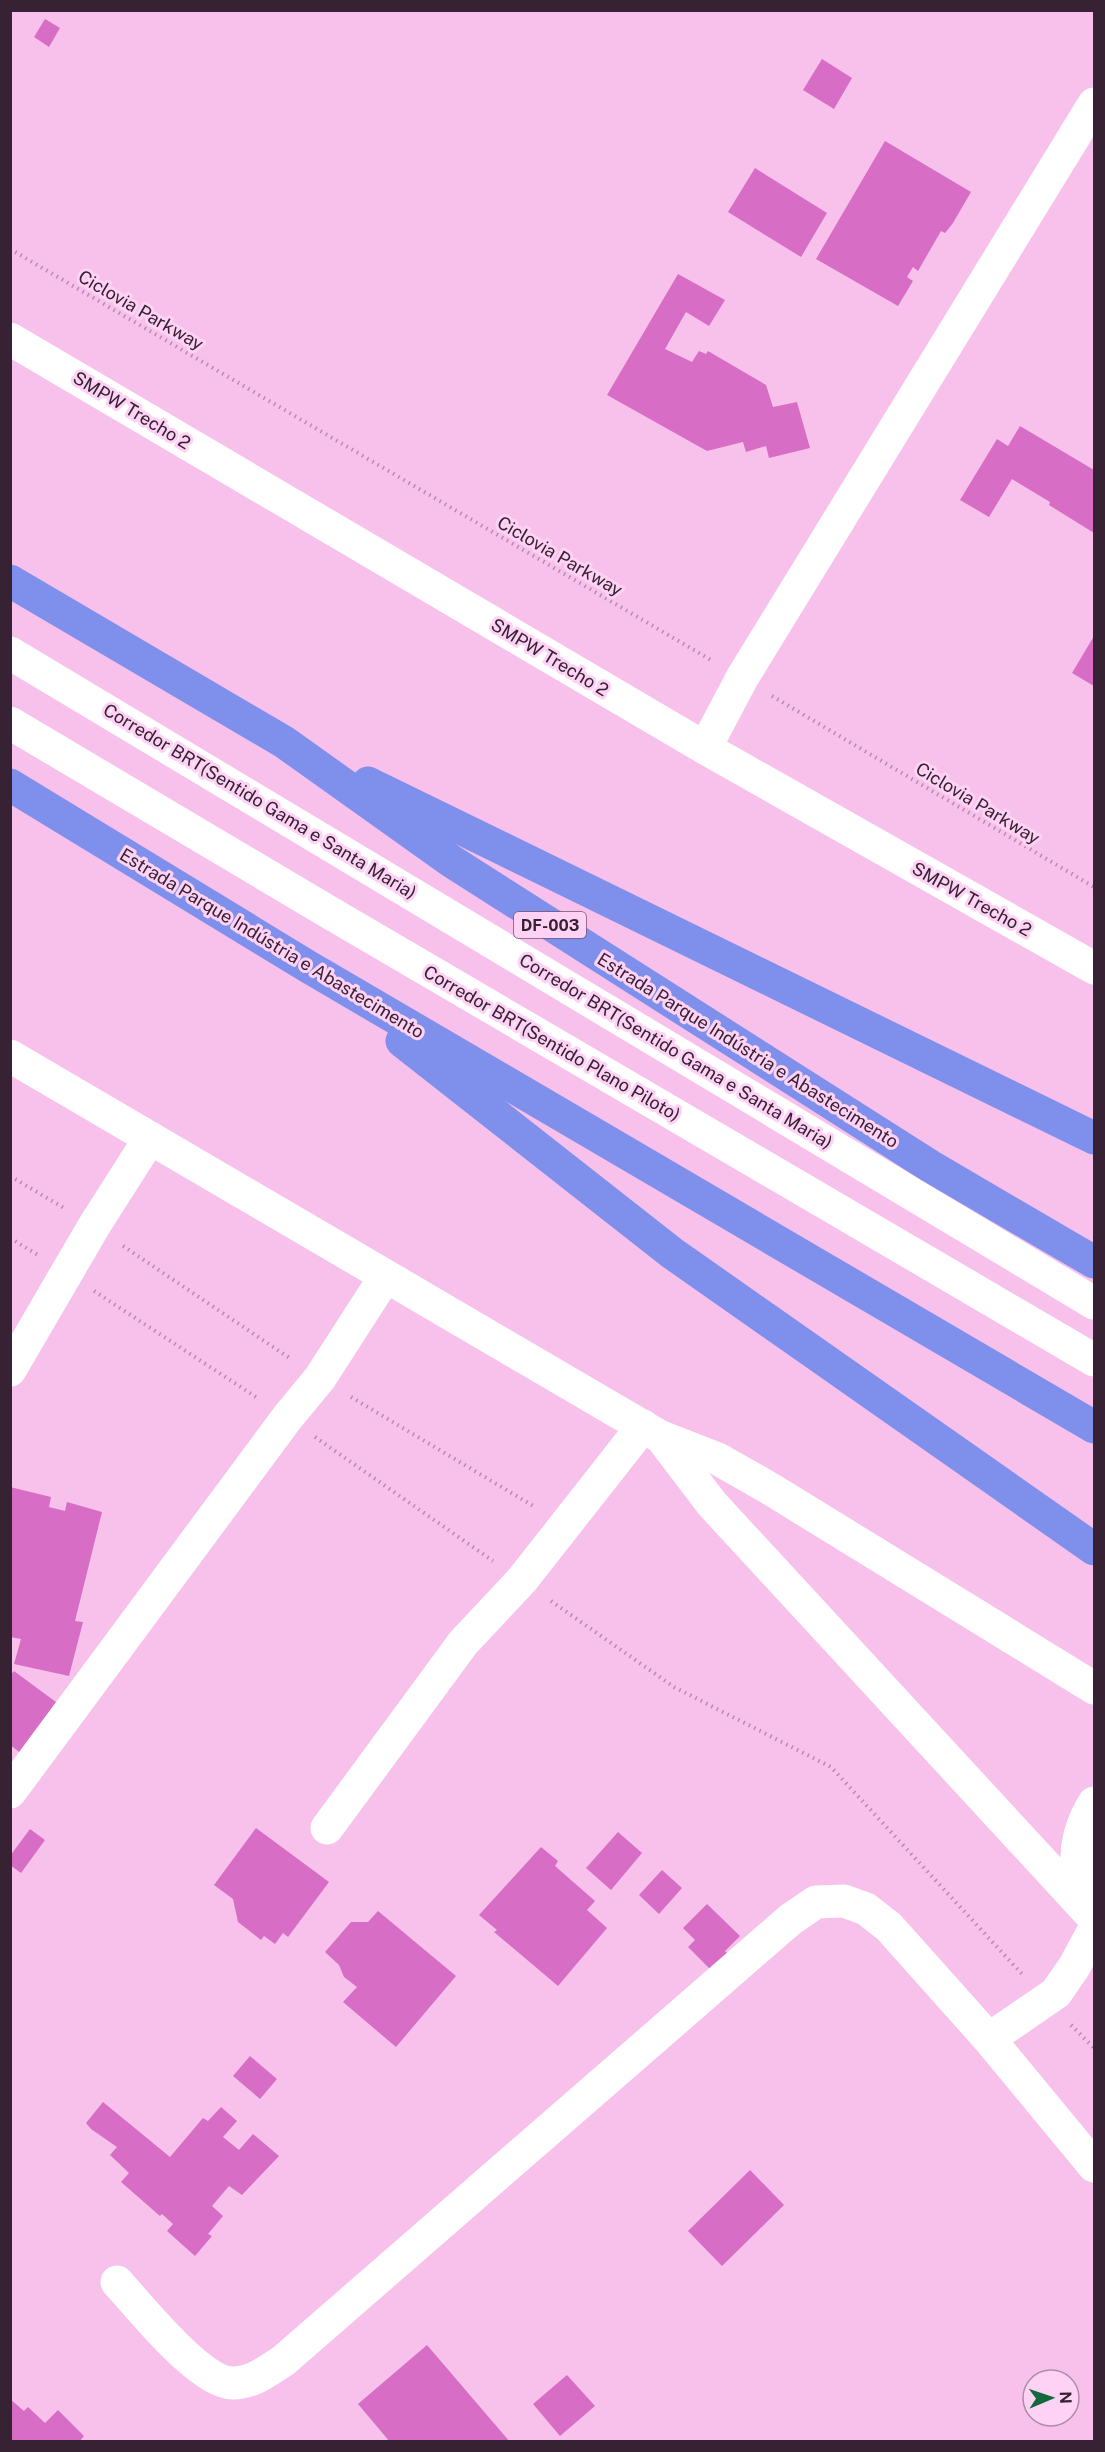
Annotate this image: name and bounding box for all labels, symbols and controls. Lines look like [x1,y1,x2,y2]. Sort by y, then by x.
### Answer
street label: Ciclovia Parkway [75,266,208,355]
street label: SMPW Trecho 2 [69,367,195,453]
street label: Ciclovia Parkway [494,512,627,601]
street label: SMPW Trecho 2 [487,614,613,700]
street label: Corredor BRT(Sentido Gama e Santa Maria) [100,699,420,903]
street label: Ciclovia Parkway [912,758,1044,849]
street label: Estrada Parque Indústria e Abastecimento [116,844,428,1042]
street label: SMPW Trecho 2 [909,857,1035,941]
road number: DF-003 [514,912,586,938]
street label: Estrada Parque Indústria e Abastecimento [594,948,902,1152]
street label: Corredor BRT(Sentido Gama e Santa Maria) [516,949,836,1153]
street label: Corredor BRT(Sentido Plano Piloto) [420,961,684,1125]
north arrow [1021,2368,1081,2428]
text: N [1056,2391,1075,2404]

